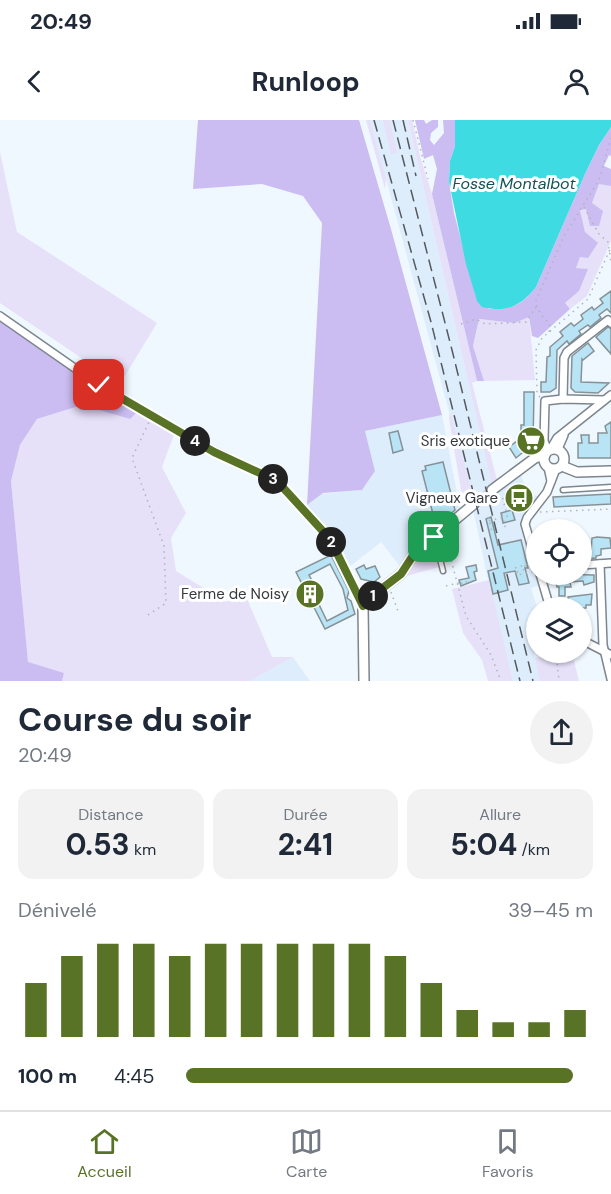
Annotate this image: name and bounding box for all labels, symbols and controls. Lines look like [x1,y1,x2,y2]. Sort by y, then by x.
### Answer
text: 20:49 [30,7,92,36]
text: Runloop [251,64,360,99]
icon: back [18,65,51,98]
icon: person [560,65,593,98]
water label: Fosse Montalbot [452,173,576,194]
pin [73,359,124,410]
icon: check [82,368,115,401]
supermarket icon: Sris exotique [515,425,547,457]
pin: 4 [180,426,210,456]
text: 4 [190,430,200,451]
place label: Sris exotique [421,431,510,451]
pin: 3 [258,464,288,494]
text: 3 [268,468,278,489]
bus stop icon: Vigneux Gare [503,482,535,514]
place label: Vigneux Gare [406,488,498,508]
pin [408,511,459,562]
map controls [526,519,592,663]
button: locate [526,519,592,585]
icon: arrive [417,520,450,553]
pin: 2 [316,527,346,557]
text: 2 [326,531,336,552]
building icon: Ferme de Noisy [294,578,326,610]
pin: 1 [358,581,388,611]
place label: Ferme de Noisy [181,584,290,604]
text: 1 [370,585,376,606]
button: layers [526,597,592,663]
text: Course du soir [18,698,251,741]
button: share [530,701,593,764]
text: 20:49 [18,742,72,768]
text: Distance [78,804,143,825]
text: Durée [284,804,327,825]
text: Allure [479,804,521,825]
text: 0.53 [65,825,130,864]
text: 2:41 [278,825,333,864]
text: 5:04 [450,825,517,864]
text: km [130,839,156,860]
text: /km [517,839,550,860]
text: Dénivelé [18,897,97,923]
text: 39–45 m [508,897,593,923]
text: 100 m [18,1063,77,1089]
text: 4:45 [114,1063,155,1089]
tab: Accueil [77,1125,131,1182]
tab: Carte [286,1125,327,1182]
tab: Favoris [482,1125,534,1182]

